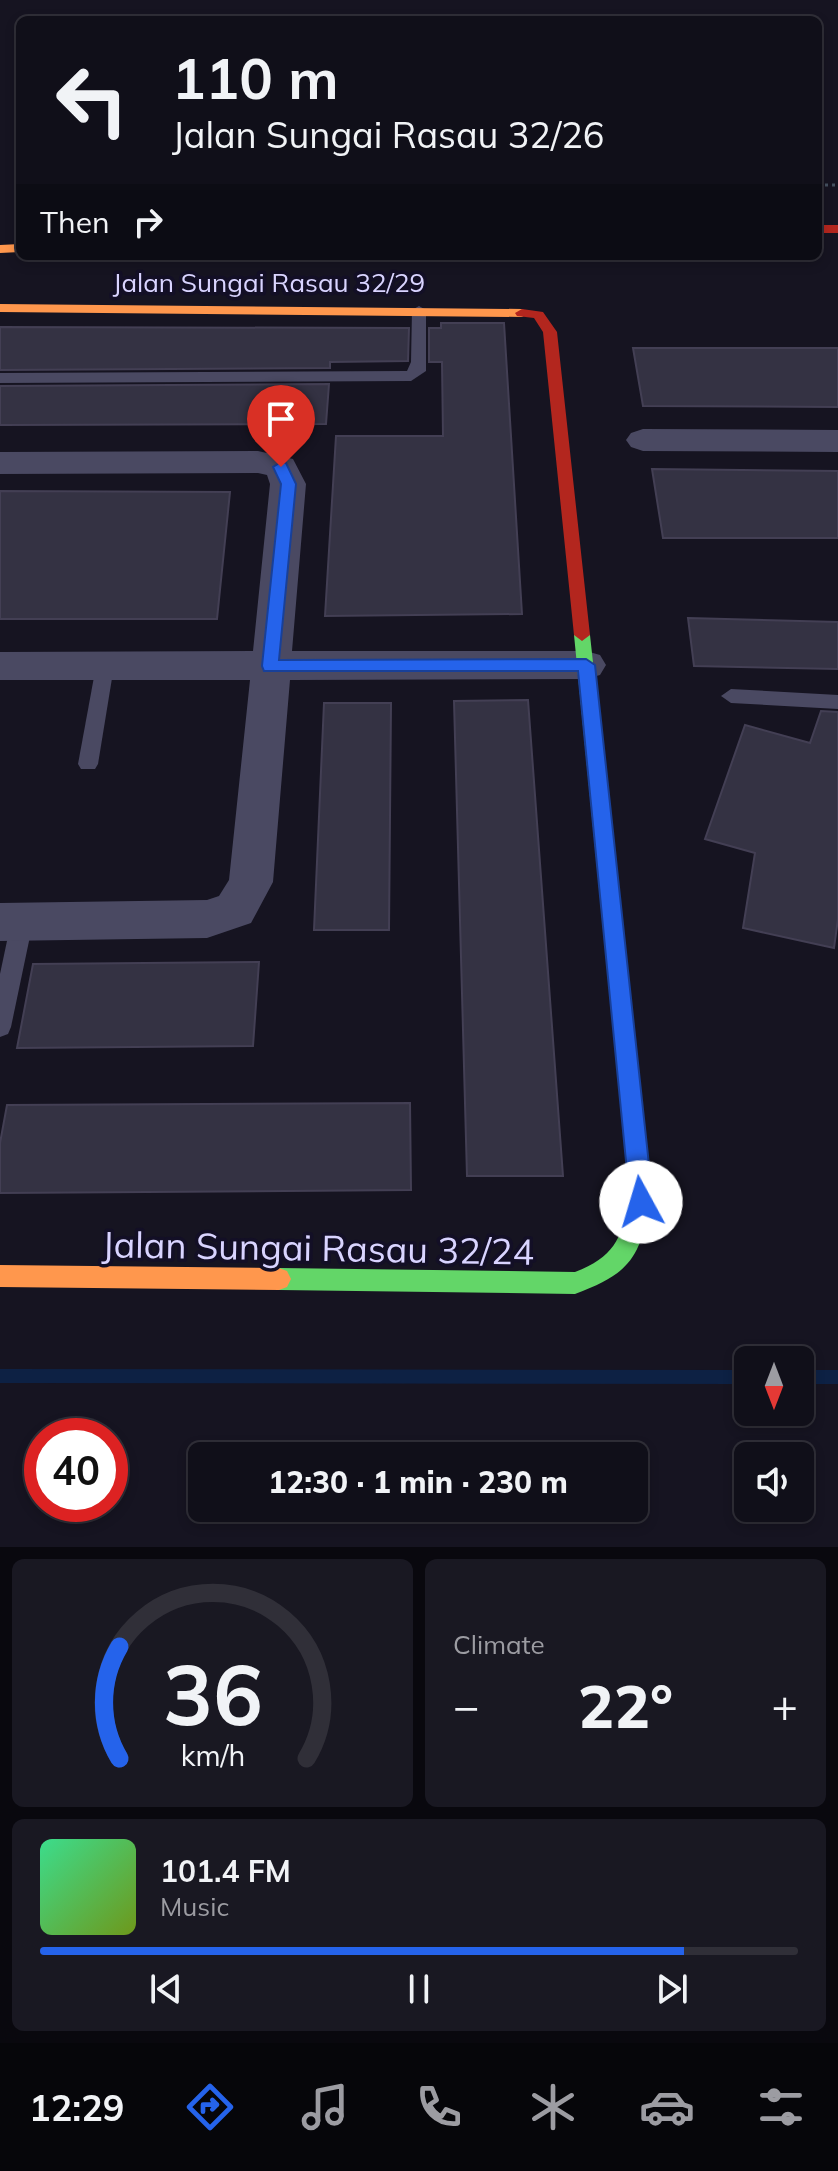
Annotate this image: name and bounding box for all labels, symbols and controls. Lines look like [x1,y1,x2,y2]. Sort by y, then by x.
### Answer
text: 110 m [172,43,339,113]
icon: left [40,48,144,152]
text: Jalan Sungai Rasau 32/26 [172,112,604,157]
icon: right [126,200,170,244]
text: Then [40,203,110,241]
street label: Jalan Sungai Rasau 32/29 [113,266,425,299]
pin [247,385,315,467]
icon: arrive [259,397,303,441]
position arrow [599,1160,683,1244]
street label: Jalan Sungai Rasau 32/24 [101,1221,535,1274]
north arrow [734,1346,814,1426]
map controls [734,1346,814,1522]
speed limit sign: 40 [24,1418,128,1522]
button: sound [734,1442,814,1522]
text: 12:30 · 1 min · 230 m [268,1463,568,1501]
text: Climate [453,1628,545,1661]
text: 36 [163,1641,262,1746]
text: 22° [578,1668,673,1743]
text: − [453,1678,479,1733]
text: + [772,1678,798,1733]
text: km/h [180,1737,245,1773]
text: 101.4 FM [160,1852,291,1890]
text: Music [160,1890,229,1923]
icon: previous [144,1967,188,2011]
icon: pause [397,1967,441,2011]
icon: next [650,1967,694,2011]
icon: directions [182,2079,238,2135]
icon: music [297,2079,353,2135]
icon: phone [411,2079,467,2135]
icon: climate [525,2079,581,2135]
icon: car [639,2079,695,2135]
icon: filters [753,2079,809,2135]
text: 12:29 [29,2085,124,2130]

